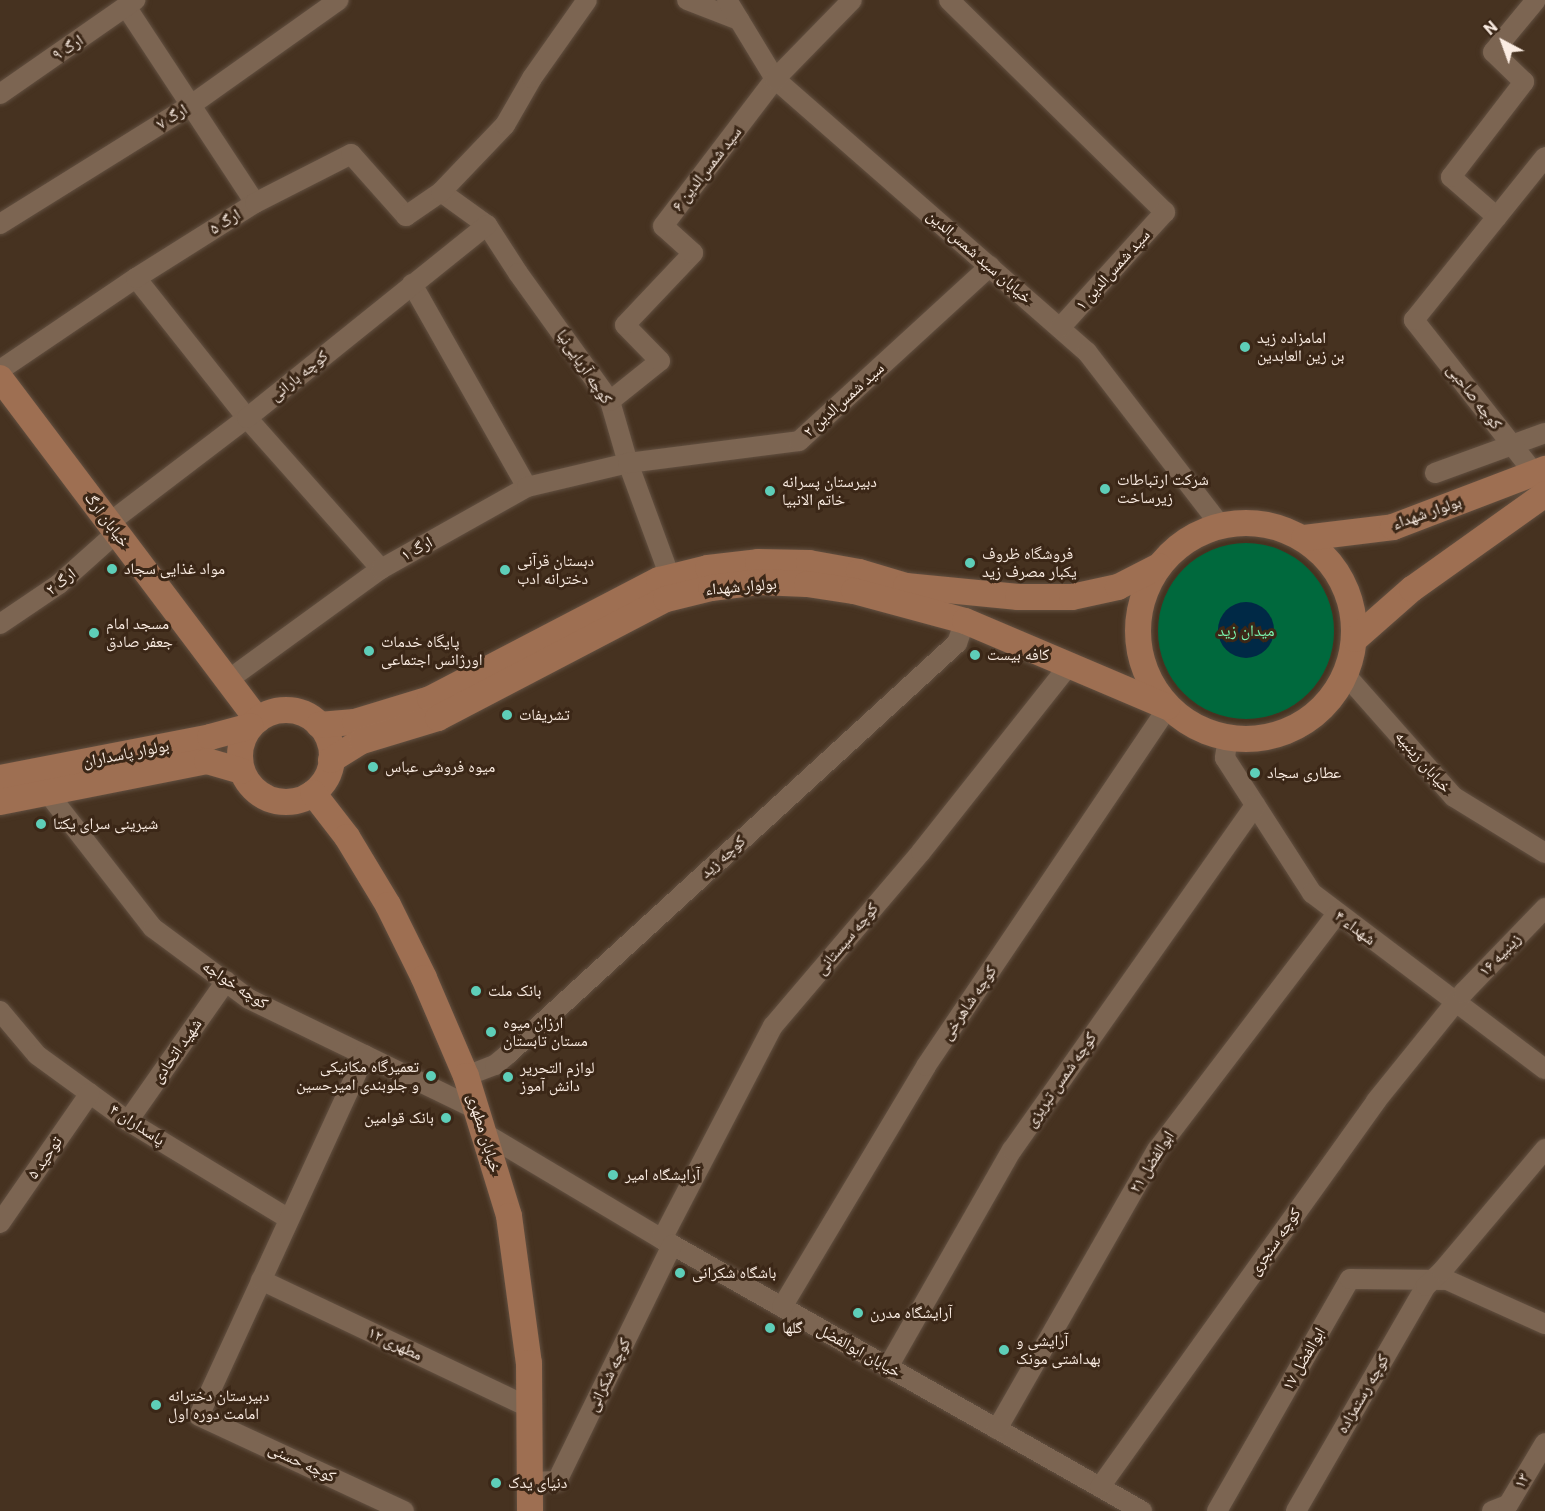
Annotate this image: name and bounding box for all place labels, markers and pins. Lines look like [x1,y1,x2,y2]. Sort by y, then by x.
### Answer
place label: امامزاده زید بن زین العابدین [1257,328,1344,366]
marker: امامزاده زید بن زین العابدین [1238,340,1252,354]
place label: شرکت ارتباطات زیرساخت [1117,470,1209,508]
place label: دبیرستان پسرانه خاتم الانبیا [782,472,877,510]
marker: شرکت ارتباطات زیرساخت [1098,482,1112,496]
marker: دبیرستان پسرانه خاتم الانبیا [763,484,777,498]
place label: فروشگاه ظروف یکبار مصرف زید [982,544,1077,582]
place label: دبستان قرآنی دخترانه ادب [517,551,594,589]
marker: فروشگاه ظروف یکبار مصرف زید [963,556,977,570]
place label: مواد غذایی سجاد [124,559,225,579]
marker: مواد غذایی سجاد [105,562,119,576]
marker: دبستان قرآنی دخترانه ادب [498,563,512,577]
place label: مسجد امام جعفر صادق [106,614,173,652]
marker: مسجد امام جعفر صادق [87,626,101,640]
place label: پایگاه خدمات اورژانس اجتماعی [381,632,483,670]
marker: پایگاه خدمات اورژانس اجتماعی [362,644,376,658]
place label: کافه بیست [987,645,1049,665]
marker: کافه بیست [968,648,982,662]
place label: تشریفات [519,705,570,725]
marker: تشریفات [500,708,514,722]
place label: میوه فروشی عباس [385,757,495,777]
marker: میوه فروشی عباس [366,760,380,774]
place label: عطاری سجاد [1267,763,1341,783]
marker: عطاری سجاد [1248,766,1262,780]
place label: شیرینی سرای یکتا [53,814,158,834]
marker: شیرینی سرای یکتا [34,817,48,831]
place label: بانک ملت [488,981,542,1001]
marker: بانک ملت [469,984,483,998]
place label: ارزان میوه مستان تابستان [503,1013,588,1051]
marker: ارزان میوه مستان تابستان [484,1025,498,1039]
place label: تعمیرگاه مکانیکی و جلوبندی امیرحسین [296,1057,419,1095]
place label: لوازم التحریر دانش آموز [520,1058,595,1096]
marker: تعمیرگاه مکانیکی و جلوبندی امیرحسین [424,1069,438,1083]
marker: لوازم التحریر دانش آموز [501,1070,515,1084]
place label: بانک قوامین [364,1108,434,1128]
marker: بانک قوامین [439,1111,453,1125]
place label: آرایشگاه امیر [625,1165,700,1185]
marker: آرایشگاه امیر [606,1168,620,1182]
place label: باشگاه شکرانی [692,1263,776,1283]
marker: باشگاه شکرانی [673,1266,687,1280]
place label: آرایشگاه مدرن [870,1303,952,1323]
marker: آرایشگاه مدرن [851,1306,865,1320]
place label: گلها [782,1318,803,1338]
marker: گلها [763,1321,777,1335]
place label: آرایشی و بهداشتی مونک [1016,1331,1101,1369]
marker: آرایشی و بهداشتی مونک [997,1343,1011,1357]
place label: دبیرستان دخترانه امامت دوره اول [168,1386,269,1424]
marker: دبیرستان دخترانه امامت دوره اول [149,1398,163,1412]
place label: دنیای یدک [508,1473,567,1493]
marker: دنیای یدک [489,1476,503,1490]

